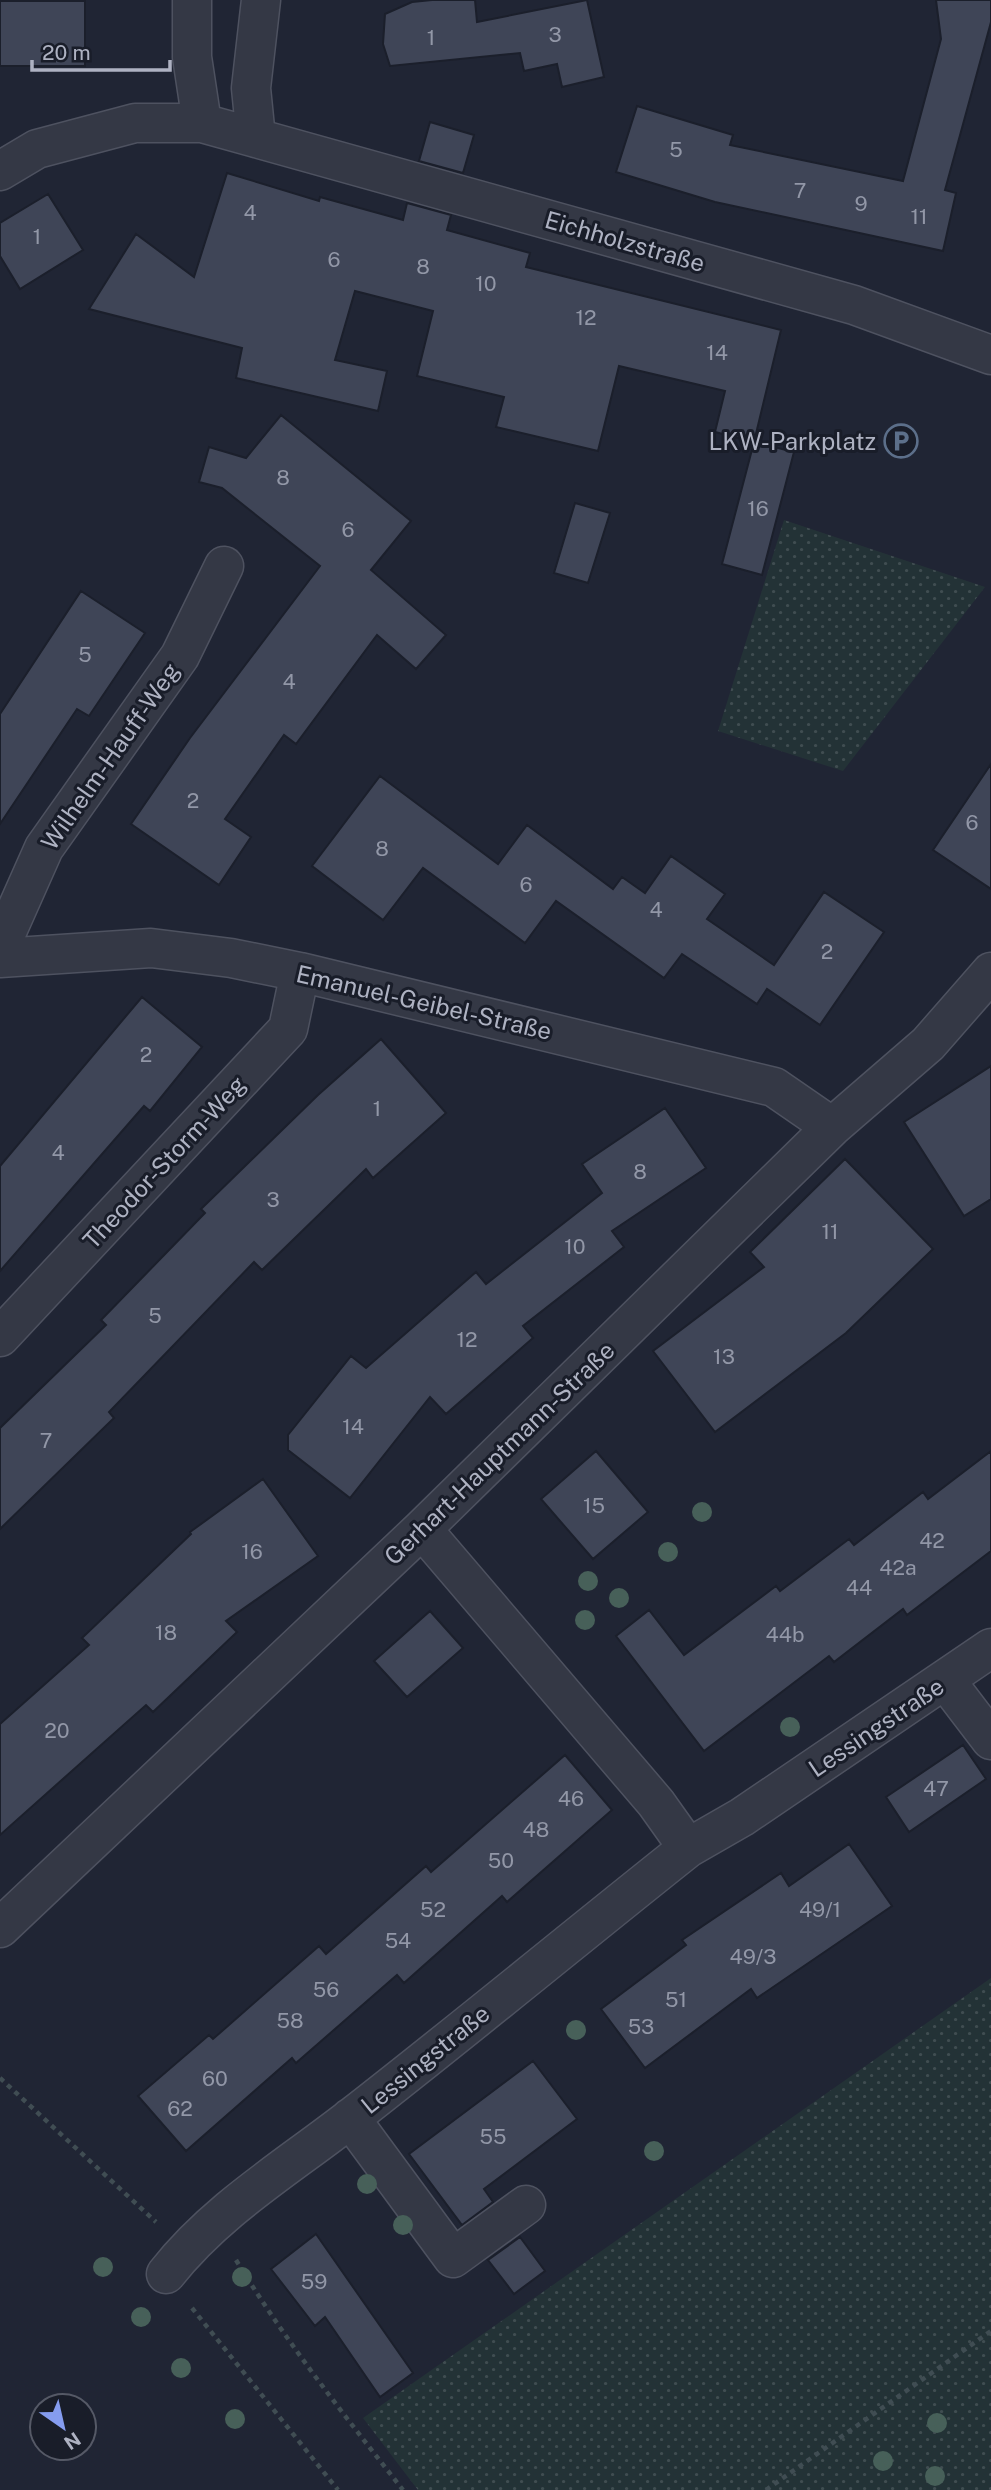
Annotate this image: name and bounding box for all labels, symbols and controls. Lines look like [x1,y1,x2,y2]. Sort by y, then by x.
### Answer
house number: 3 [548,22,562,47]
house number: 1 [427,25,435,50]
scale bar [32,28,170,72]
text: 20 m [42,40,91,65]
house number: 5 [669,137,683,162]
house number: 7 [794,178,806,203]
house number: 9 [854,191,868,216]
house number: 4 [243,200,257,225]
house number: 11 [910,204,928,229]
street label: Eichholzstraße [542,205,708,277]
house number: 1 [33,224,41,249]
house number: 6 [327,247,341,272]
house number: 8 [416,254,430,279]
house number: 10 [475,271,497,296]
house number: 12 [575,305,597,330]
house number: 14 [706,340,728,365]
parking icon: LKW-Parkplatz [882,422,920,460]
place label: LKW-Parkplatz [708,427,876,455]
house number: 8 [276,465,290,490]
house number: 16 [747,496,769,521]
house number: 6 [341,517,355,542]
house number: 5 [78,642,92,667]
street label: Wilhelm-Hauff-Weg [35,657,185,855]
house number: 4 [282,669,296,694]
house number: 2 [187,788,199,813]
house number: 6 [965,810,979,835]
house number: 8 [375,836,389,861]
house number: 6 [519,872,533,897]
house number: 4 [649,897,663,922]
house number: 2 [821,939,833,964]
street label: Emanuel-Geibel-Straße [294,959,554,1045]
house number: 2 [140,1042,152,1067]
street label: Theodor-Storm-Weg [77,1070,251,1254]
house number: 1 [373,1096,381,1121]
house number: 4 [51,1140,65,1165]
house number: 8 [633,1159,647,1184]
house number: 3 [266,1187,280,1212]
house number: 11 [821,1219,839,1244]
house number: 10 [564,1234,586,1259]
house number: 5 [148,1303,162,1328]
house number: 12 [456,1327,478,1352]
street label: Gerhart-Hauptmann-Straße [378,1336,620,1570]
house number: 13 [713,1344,735,1369]
house number: 14 [342,1414,364,1439]
house number: 7 [40,1428,52,1453]
house number: 15 [583,1493,605,1518]
house number: 42 [919,1528,945,1553]
house number: 16 [241,1539,263,1564]
house number: 42a [879,1555,917,1580]
house number: 44 [846,1575,872,1600]
house number: 18 [155,1620,177,1645]
house number: 44b [766,1622,804,1647]
street label: Lessingstraße [803,1672,949,1782]
house number: 20 [44,1718,70,1743]
house number: 47 [923,1776,949,1801]
house number: 46 [558,1786,584,1811]
house number: 48 [523,1817,549,1842]
house number: 50 [488,1848,514,1873]
house number: 52 [420,1897,446,1922]
house number: 49/1 [799,1897,841,1922]
house number: 54 [385,1928,411,1953]
house number: 49/3 [730,1944,776,1969]
house number: 56 [313,1977,339,2002]
house number: 51 [665,1987,687,2012]
street label: Lessingstraße [355,1999,495,2119]
house number: 58 [276,2008,304,2033]
house number: 53 [628,2014,654,2039]
house number: 60 [202,2066,228,2091]
house number: 62 [167,2096,193,2121]
house number: 55 [480,2124,506,2149]
house number: 59 [301,2269,327,2294]
north arrow [28,2392,98,2462]
text: N [60,2428,85,2454]

